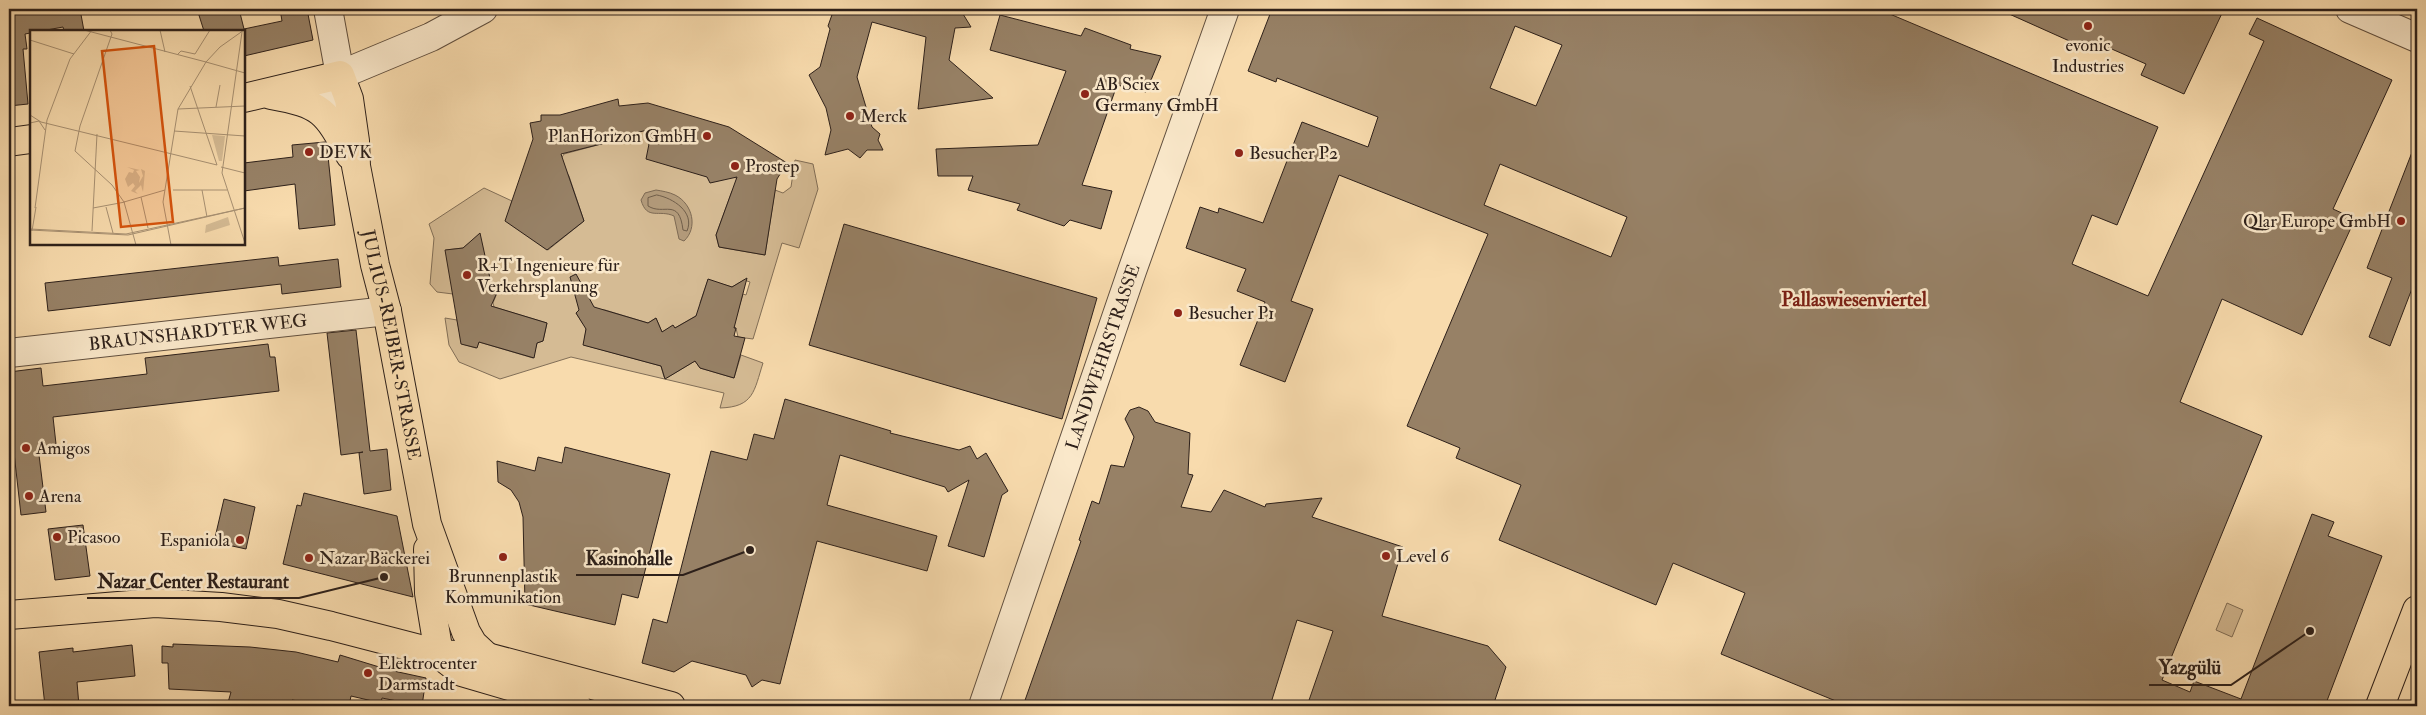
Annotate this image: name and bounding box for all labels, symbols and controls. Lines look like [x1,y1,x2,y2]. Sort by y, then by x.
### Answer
marker: evonic Industries [2082,20,2094,32]
inset map [30,30,245,245]
place label: evonic Industries [2052,34,2124,78]
place label: AB Sciex Germany GmbH [1094,73,1219,117]
marker: AB Sciex Germany GmbH [1079,88,1091,100]
place label: Merck [860,105,908,128]
marker: Merck [844,110,856,122]
place label: PlanHorizon GmbH [548,125,697,148]
marker: PlanHorizon GmbH [701,130,713,142]
place label: DEVK [319,141,372,164]
place label: Besucher P2 [1249,142,1338,165]
marker: DEVK [303,146,315,158]
marker: Besucher P2 [1233,147,1245,159]
place label: Prostep [745,155,799,178]
marker: Prostep [729,160,741,172]
place label: Qlar Europe GmbH [2243,210,2391,233]
marker: Qlar Europe GmbH [2395,215,2407,227]
street label: JULIUS-REIBER-STRASSE [357,227,426,462]
place label: R+T Ingenieure für Verkehrsplanung [477,254,620,298]
street label: LANDWEHRSTRASSE [1060,261,1145,453]
marker: R+T Ingenieure für Verkehrsplanung [461,269,473,281]
district label: Pallaswiesenviertel [1781,287,1928,312]
place label: Besucher P1 [1188,302,1274,325]
marker: Besucher P1 [1172,307,1184,319]
street label: BRAUNSHARDTER WEG [87,308,308,356]
place label: Amigos [35,437,90,460]
marker: Amigos [20,442,32,454]
place label: Arena [38,485,82,508]
marker: Arena [23,490,35,502]
place label: Picasoo [67,526,121,549]
place label: Espaniola [160,529,231,552]
marker: Picasoo [51,531,63,543]
marker: Espaniola [234,534,246,546]
callout: Kasinohalle [576,541,683,575]
place label: Level 6 [1396,545,1450,568]
place label: Nazar Bäckerei [319,547,430,570]
text: Kasinohalle [586,547,672,571]
marker: Level 6 [1380,550,1392,562]
marker: Brunnenplastik Kommunikation [497,551,509,563]
marker: Nazar Bäckerei [303,552,315,564]
callout: Nazar Center Restaurant [87,564,299,598]
place label: Brunnenplastik Kommunikation [445,565,561,609]
text: Nazar Center Restaurant [96,570,290,594]
callout: Yazgülü [2149,651,2231,685]
place label: Elektrocenter Darmstadt [378,652,477,696]
text: Yazgülü [2158,656,2221,681]
marker: Elektrocenter Darmstadt [362,667,374,679]

